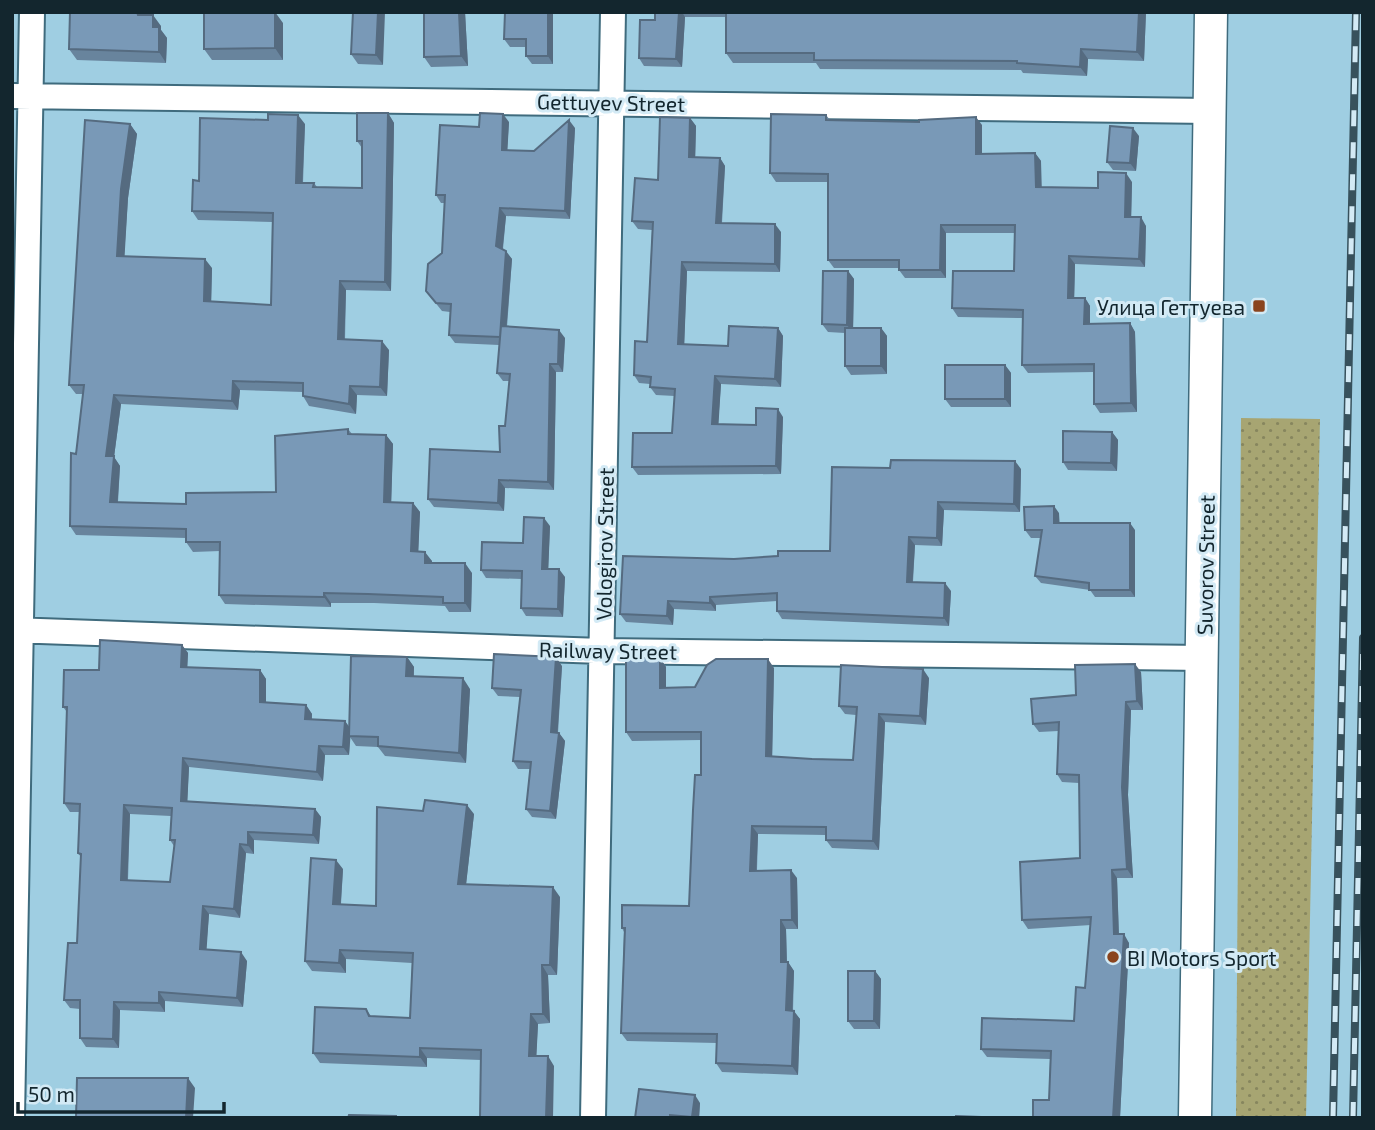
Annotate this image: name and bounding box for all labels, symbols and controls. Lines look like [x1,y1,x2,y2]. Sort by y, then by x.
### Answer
street label: Gettuyev Street [537,88,685,116]
place label: Улица Геттуева [1097,294,1245,320]
marker: Улица Геттуева [1251,298,1267,314]
street label: Vologirov Street [590,467,618,621]
street label: Suvorov Street [1191,495,1219,635]
street label: Railway Street [539,636,677,664]
place label: BI Motors Sport [1127,945,1277,970]
marker: BI Motors Sport [1105,949,1121,965]
scale bar [18,1070,224,1114]
text: 50 m [28,1081,75,1106]

